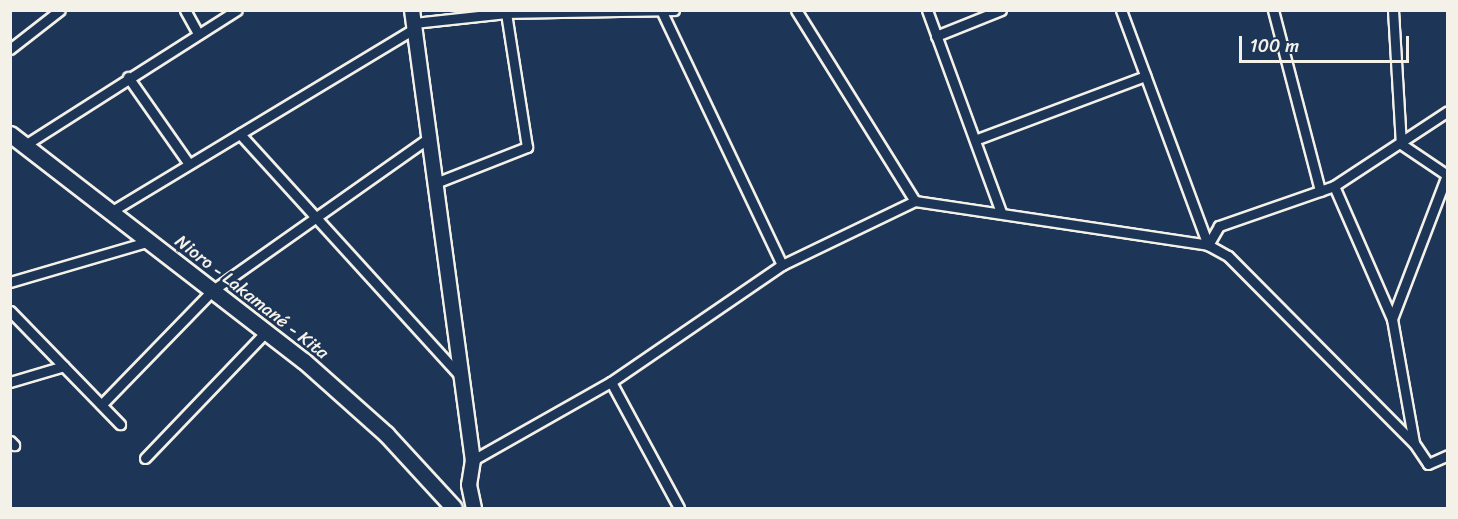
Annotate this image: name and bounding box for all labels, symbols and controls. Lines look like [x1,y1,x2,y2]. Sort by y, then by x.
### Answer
scale bar [1242,24,1412,62]
text: 100 m [1250,30,1299,62]
street label: Nioro - Lakamané - Kita [171,230,333,364]

